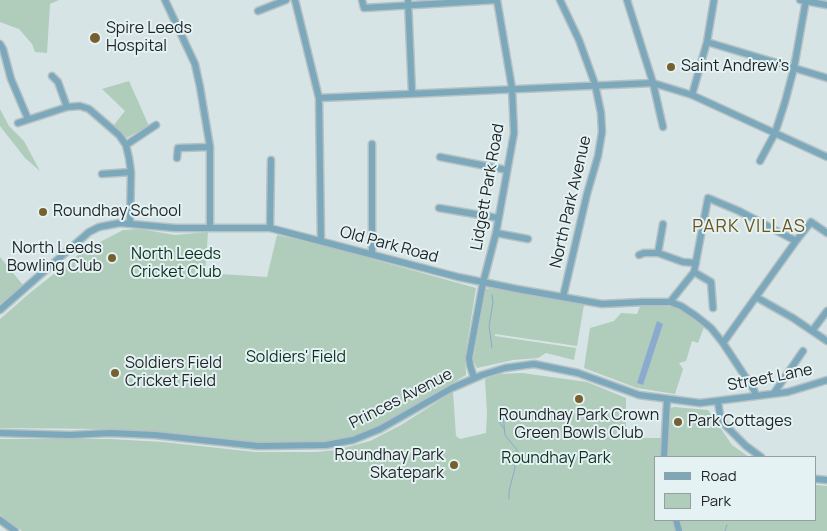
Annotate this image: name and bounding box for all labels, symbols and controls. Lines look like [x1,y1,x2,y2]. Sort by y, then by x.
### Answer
place label: Spire Leeds Hospital [106,19,192,57]
marker: Spire Leeds Hospital [88,31,102,45]
place label: Saint Andrew's [681,57,789,77]
marker: Saint Andrew's [665,61,677,73]
street label: Lidgett Park Road [467,122,509,252]
street label: North Park Avenue [546,134,596,270]
place label: Roundhay School [53,202,181,222]
marker: Roundhay School [37,206,49,218]
district label: PARK VILLAS [691,216,807,238]
street label: Old Park Road [338,223,440,267]
place label: North Leeds Bowling Club [7,239,102,277]
park label: North Leeds Cricket Club [131,245,221,283]
marker: North Leeds Bowling Club [106,252,118,264]
park label: Soldiers' Field [246,348,346,368]
place label: Soldiers Field Cricket Field [125,354,222,392]
street label: Street Lane [726,360,814,396]
street label: Princes Avenue [346,365,456,433]
marker: Soldiers Field Cricket Field [109,367,121,379]
marker: Roundhay Park Crown Green Bowls Club [573,393,585,405]
place label: Roundhay Park Crown Green Bowls Club [499,406,659,444]
place label: Park Cottages [688,412,792,432]
marker: Park Cottages [672,416,684,428]
place label: Roundhay Park Skatepark [335,446,444,484]
park label: Roundhay Park [501,449,611,469]
legend [654,456,817,521]
marker: Roundhay Park Skatepark [448,459,460,471]
text: Road [701,465,737,486]
text: Park [701,490,731,511]

